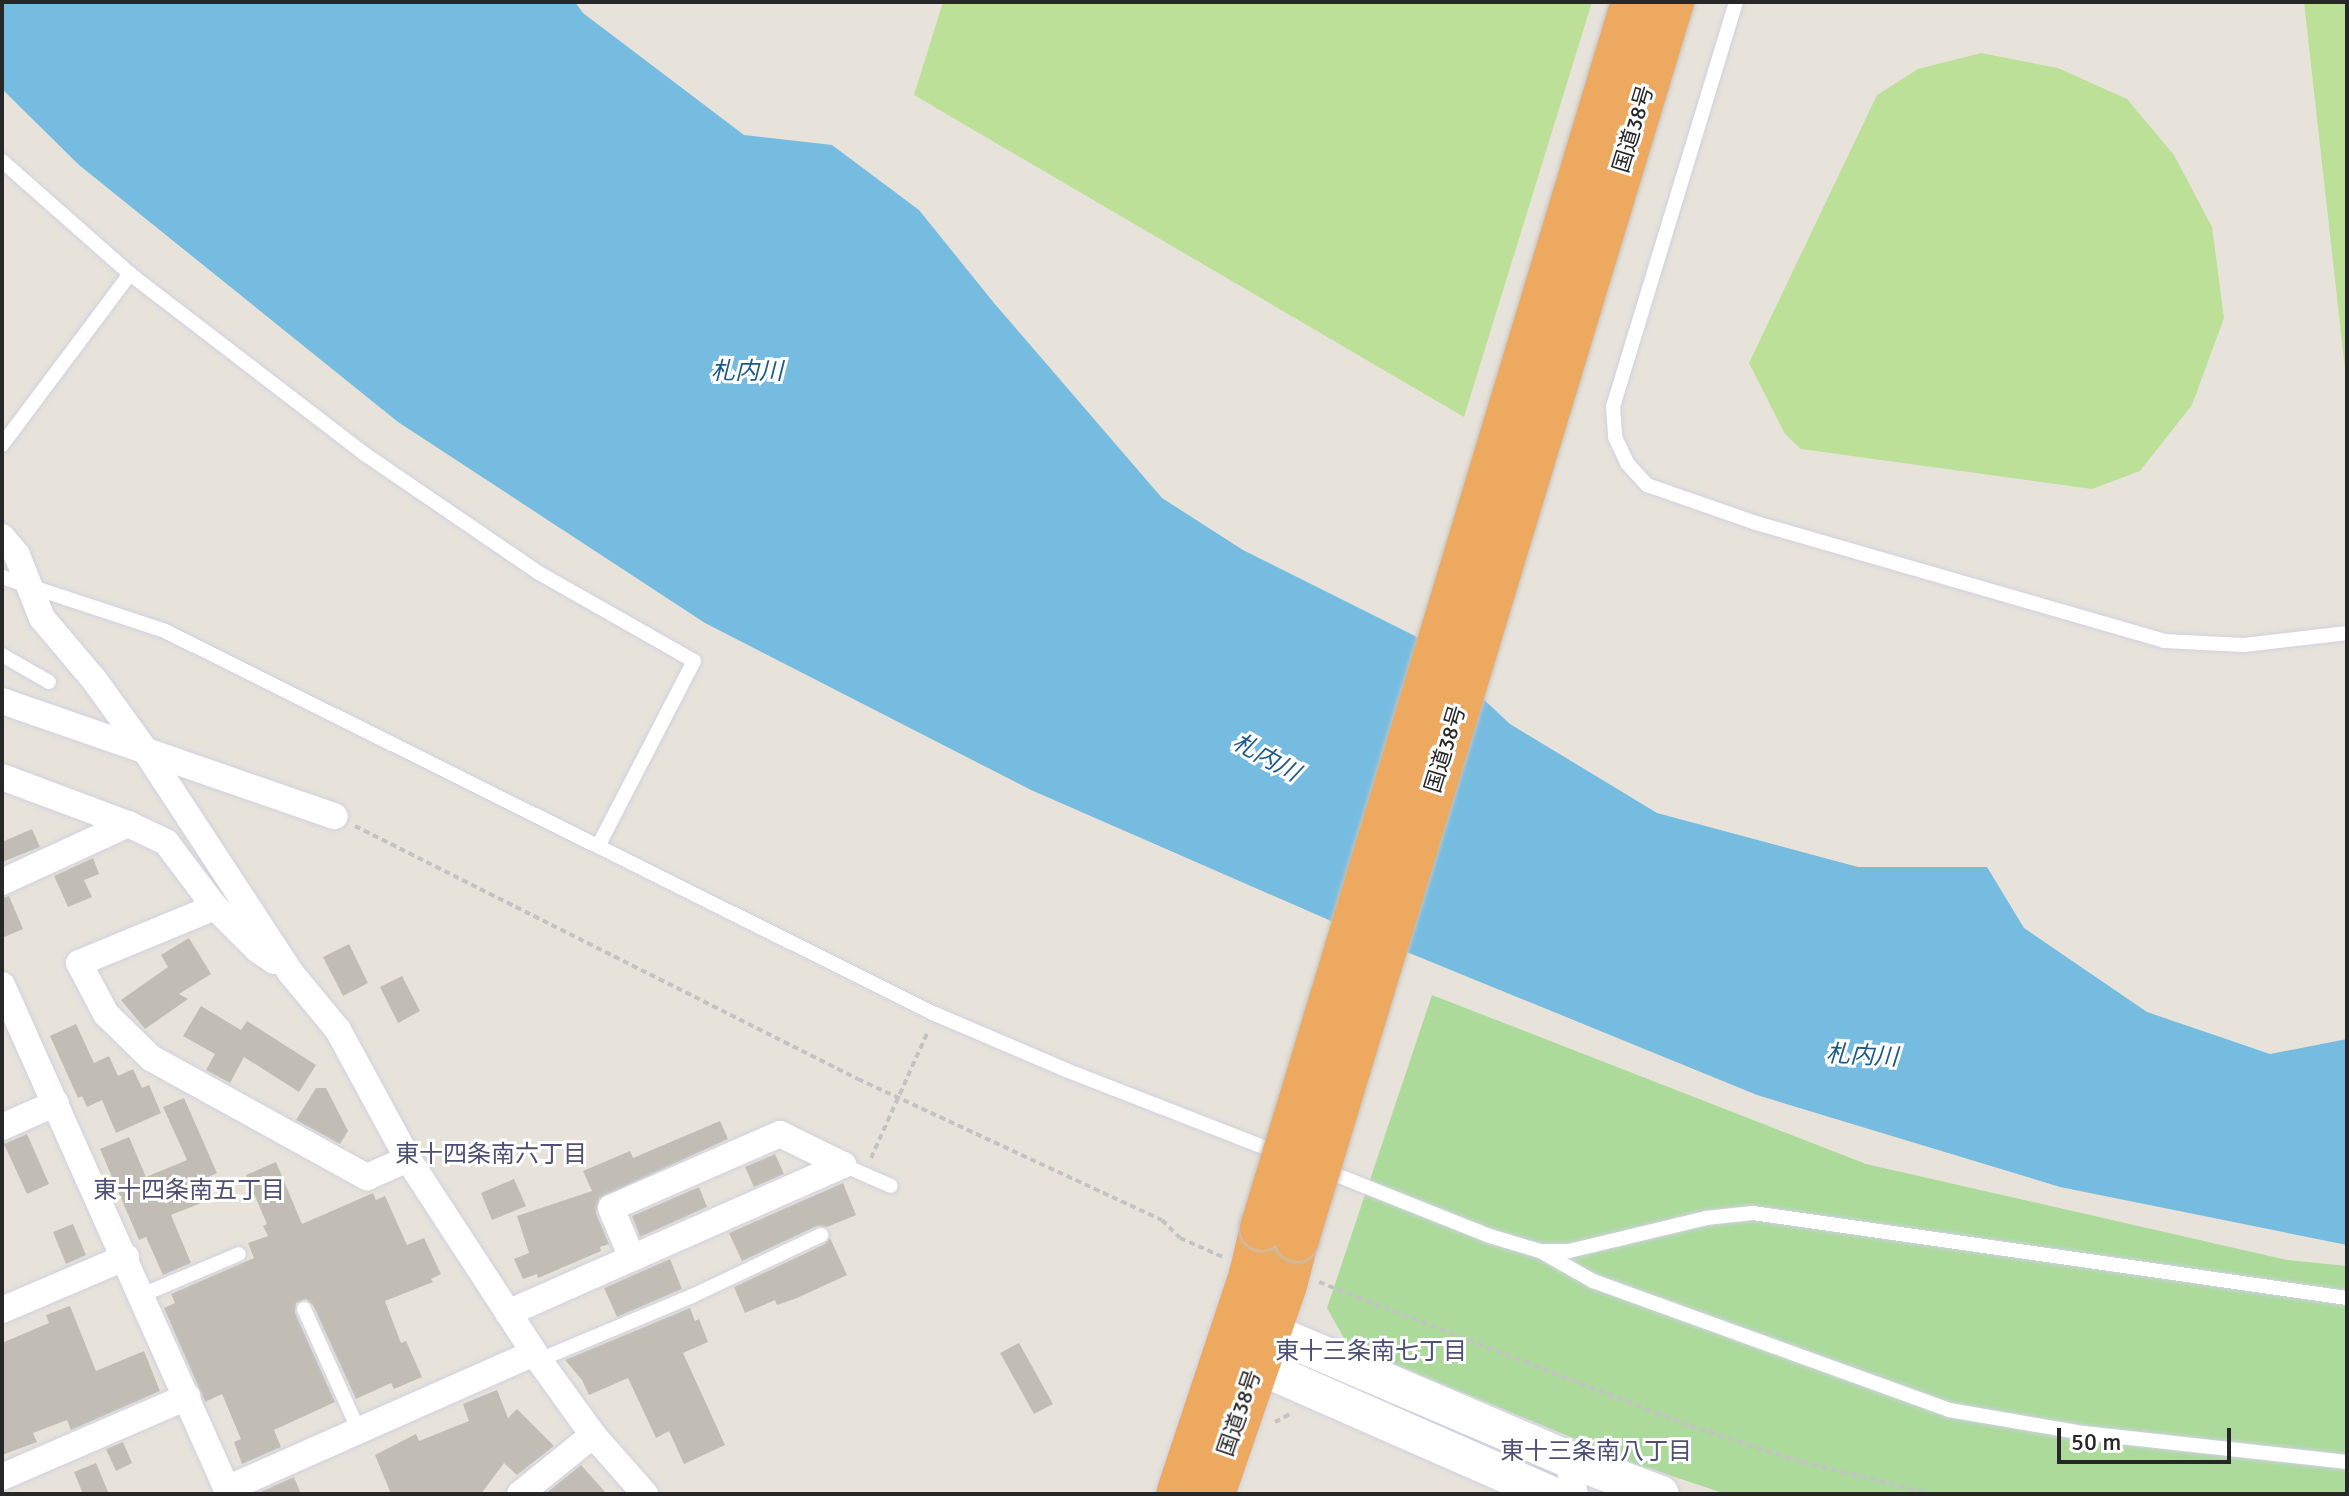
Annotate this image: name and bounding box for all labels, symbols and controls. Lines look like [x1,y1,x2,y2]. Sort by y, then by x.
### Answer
street label: 国道38号 [1607,82,1659,176]
water label: 札内川 [711,358,783,386]
street label: 国道38号 [1419,702,1471,796]
water label: 札内川 [1228,728,1304,788]
water label: 札内川 [1825,1040,1899,1072]
district label: 東十四条南六丁目 [395,1141,587,1169]
district label: 東十四条南五丁目 [93,1177,285,1205]
district label: 東十三条南七丁目 [1275,1338,1467,1366]
street label: 国道38号 [1212,1366,1266,1460]
scale bar [2061,1412,2235,1462]
text: 50 m [2071,1427,2121,1457]
district label: 東十三条南八丁目 [1500,1438,1692,1466]

